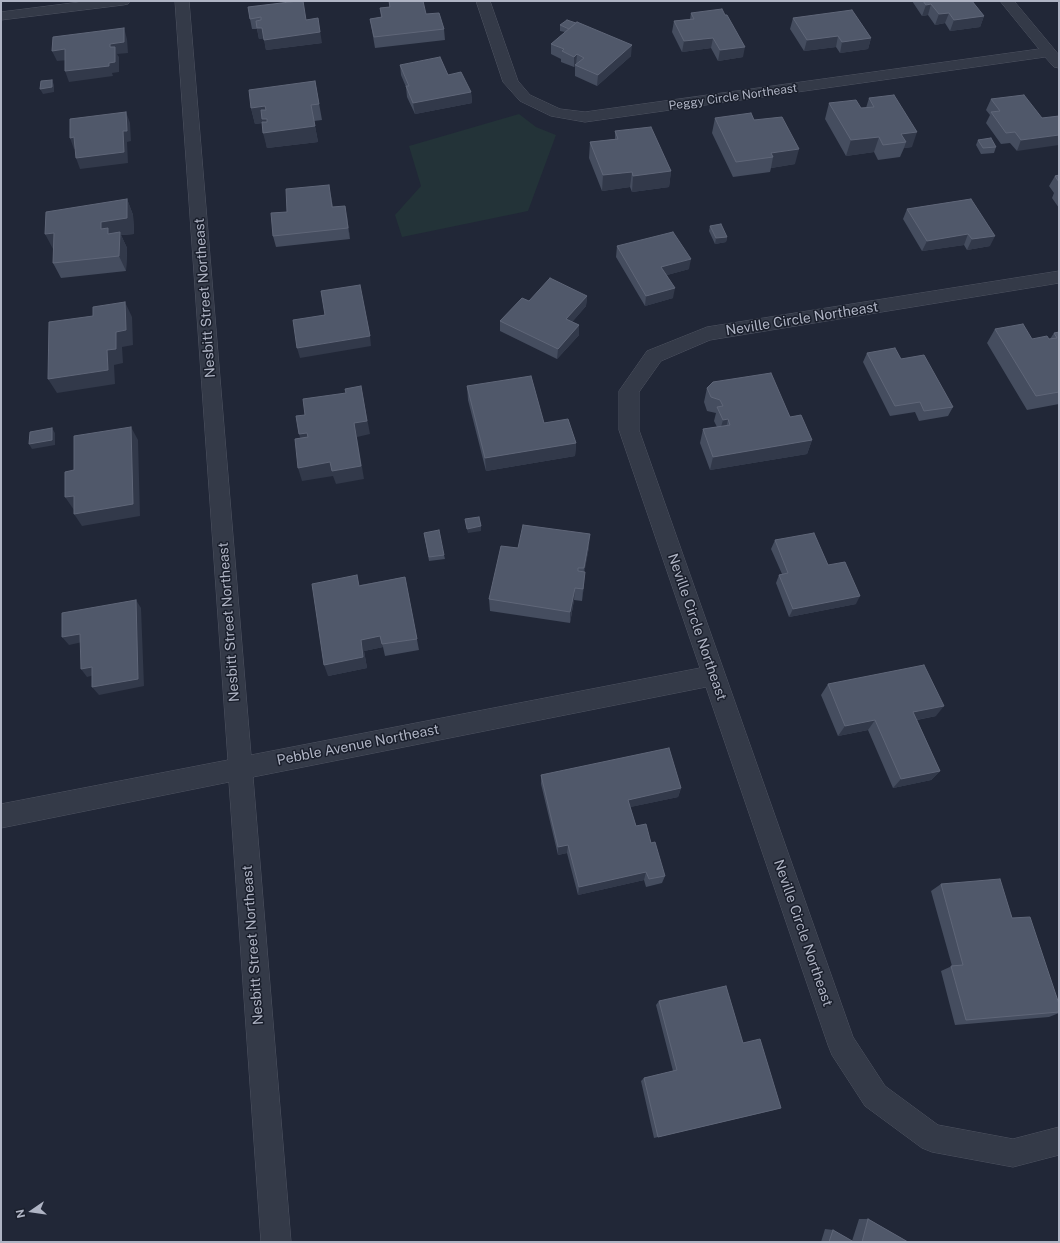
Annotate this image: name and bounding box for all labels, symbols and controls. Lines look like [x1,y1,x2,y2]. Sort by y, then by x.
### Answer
street label: Peggy Circle Northeast [668,81,798,113]
street label: Nesbitt Street Northeast [191,218,219,378]
street label: Neville Circle Northeast [724,299,880,339]
street label: Nesbitt Street Northeast [215,542,243,702]
street label: Neville Circle Northeast [664,551,730,703]
street label: Pebble Avenue Northeast [275,721,441,769]
street label: Neville Circle Northeast [770,857,836,1009]
street label: Nesbitt Street Northeast [239,865,267,1025]
north arrow [12,1191,52,1231]
text: N [13,1208,27,1219]

